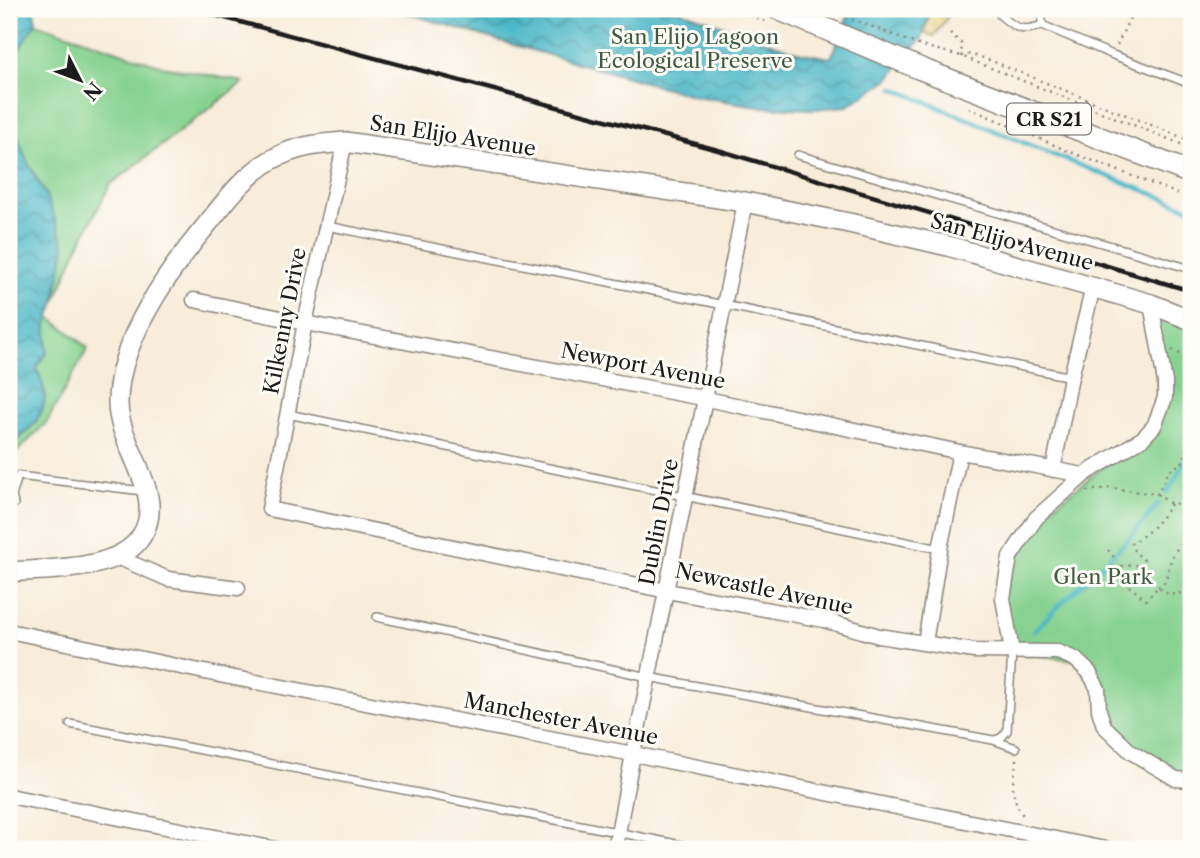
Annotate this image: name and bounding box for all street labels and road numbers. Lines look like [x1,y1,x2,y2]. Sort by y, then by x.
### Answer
road number: CR S21 [1007,104,1091,134]
street label: San Elijo Avenue [368,110,538,161]
street label: San Elijo Avenue [928,208,1096,275]
street label: Kilkenny Drive [258,245,311,396]
street label: Newport Avenue [559,337,728,394]
street label: Dublin Drive [634,456,683,587]
street label: Newcastle Avenue [673,557,855,620]
street label: Manchester Avenue [462,687,660,750]

